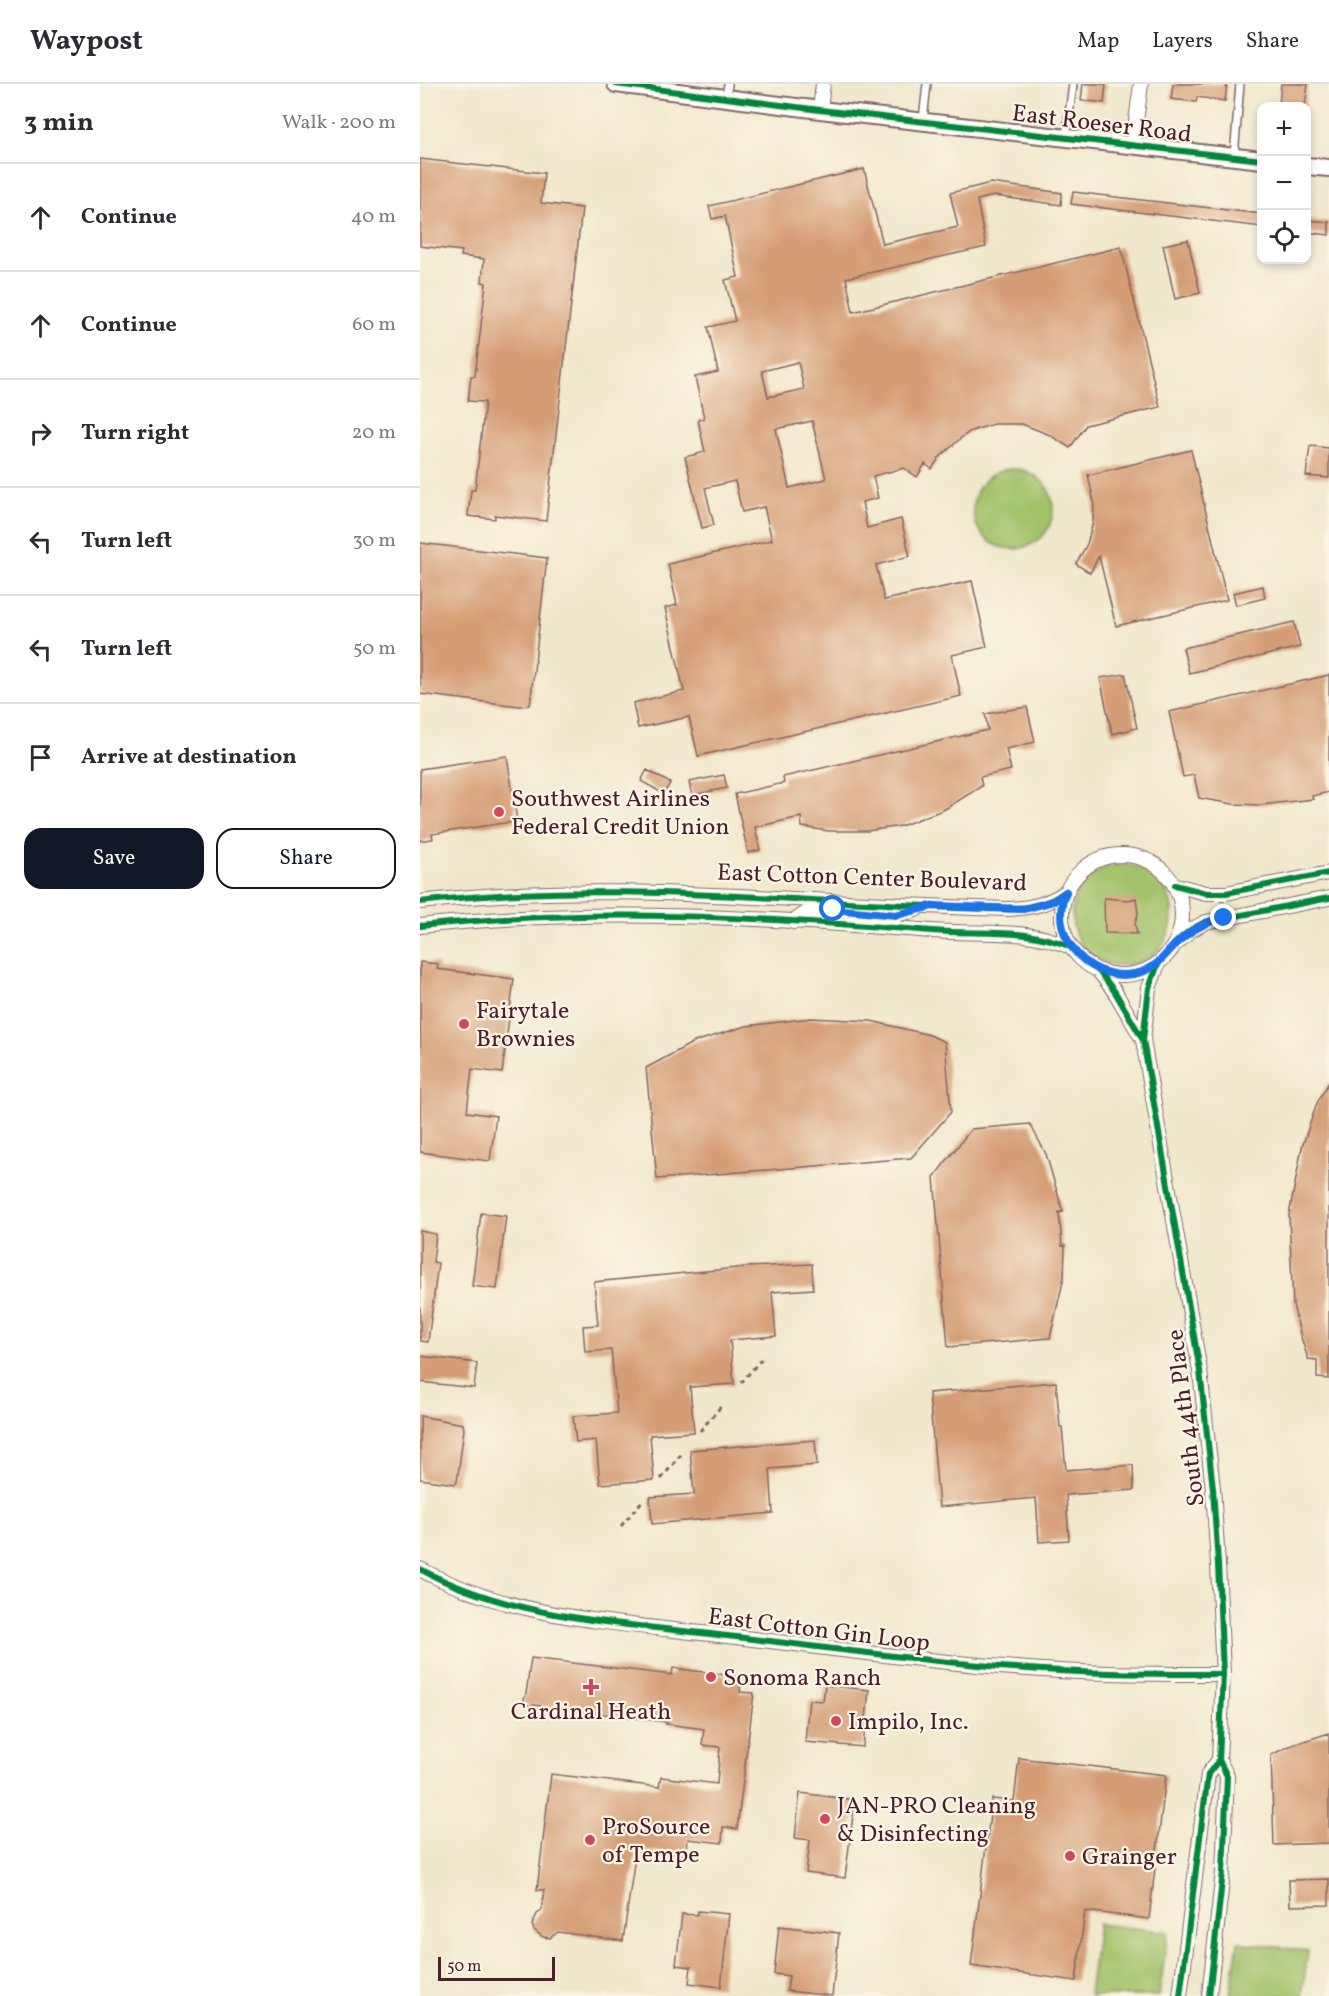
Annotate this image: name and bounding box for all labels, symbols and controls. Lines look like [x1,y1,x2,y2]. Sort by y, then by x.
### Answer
text: Waypost [30,22,143,61]
text: Map [1077,27,1119,56]
text: Layers [1152,27,1213,56]
text: Share [1246,27,1299,56]
street label: East Roeser Road [1010,97,1193,153]
map controls [1257,102,1311,264]
button: + [1257,102,1311,156]
text: 3 min [24,105,94,141]
text: Walk · 200 m [282,109,396,137]
button: − [1257,156,1311,210]
icon: ahead [24,201,57,234]
text: Continue [81,202,177,233]
text: 40 m [351,203,396,231]
button: locate [1257,210,1311,264]
icon: ahead [24,309,57,342]
text: Continue [81,310,177,341]
text: 60 m [352,311,396,339]
icon: right [24,417,57,450]
text: Turn right [81,418,189,449]
text: 20 m [352,419,396,447]
icon: left [24,525,57,558]
text: Turn left [81,526,172,557]
text: 30 m [352,527,396,555]
icon: left [24,633,57,666]
text: Turn left [81,634,172,665]
text: 50 m [353,635,396,663]
icon: arrive [24,741,57,774]
text: Arrive at destination [81,742,297,773]
place label: Southwest Airlines Federal Credit Union [511,783,729,845]
marker: Southwest Airlines Federal Credit Union [492,805,506,819]
button: Save [24,828,204,889]
button: Share [216,828,396,889]
street label: East Cotton Center Boulevard [716,857,1028,901]
route start [819,895,845,921]
route end [1210,904,1236,930]
place label: Fairytale Brownies [476,995,575,1057]
marker: Fairytale Brownies [457,1017,471,1031]
street label: South 44th Place [1159,1327,1215,1508]
street label: East Cotton Gin Loop [706,1601,932,1661]
place label: Sonoma Ranch [723,1662,881,1696]
marker: Sonoma Ranch [704,1670,718,1684]
marker: Cardinal Heath [584,1680,598,1694]
place label: Cardinal Heath [511,1696,671,1730]
place label: Impilo, Inc. [848,1706,969,1740]
marker: Impilo, Inc. [829,1714,843,1728]
place label: JAN-PRO Cleaning & Disinfecting [837,1790,1036,1852]
place label: ProSource of Tempe [602,1811,710,1873]
marker: JAN-PRO Cleaning & Disinfecting [818,1812,832,1826]
marker: ProSource of Tempe [583,1833,597,1847]
place label: Grainger [1082,1841,1177,1875]
marker: Grainger [1063,1849,1077,1863]
scale bar [438,1954,555,1982]
text: 50 m [447,1956,481,1978]

